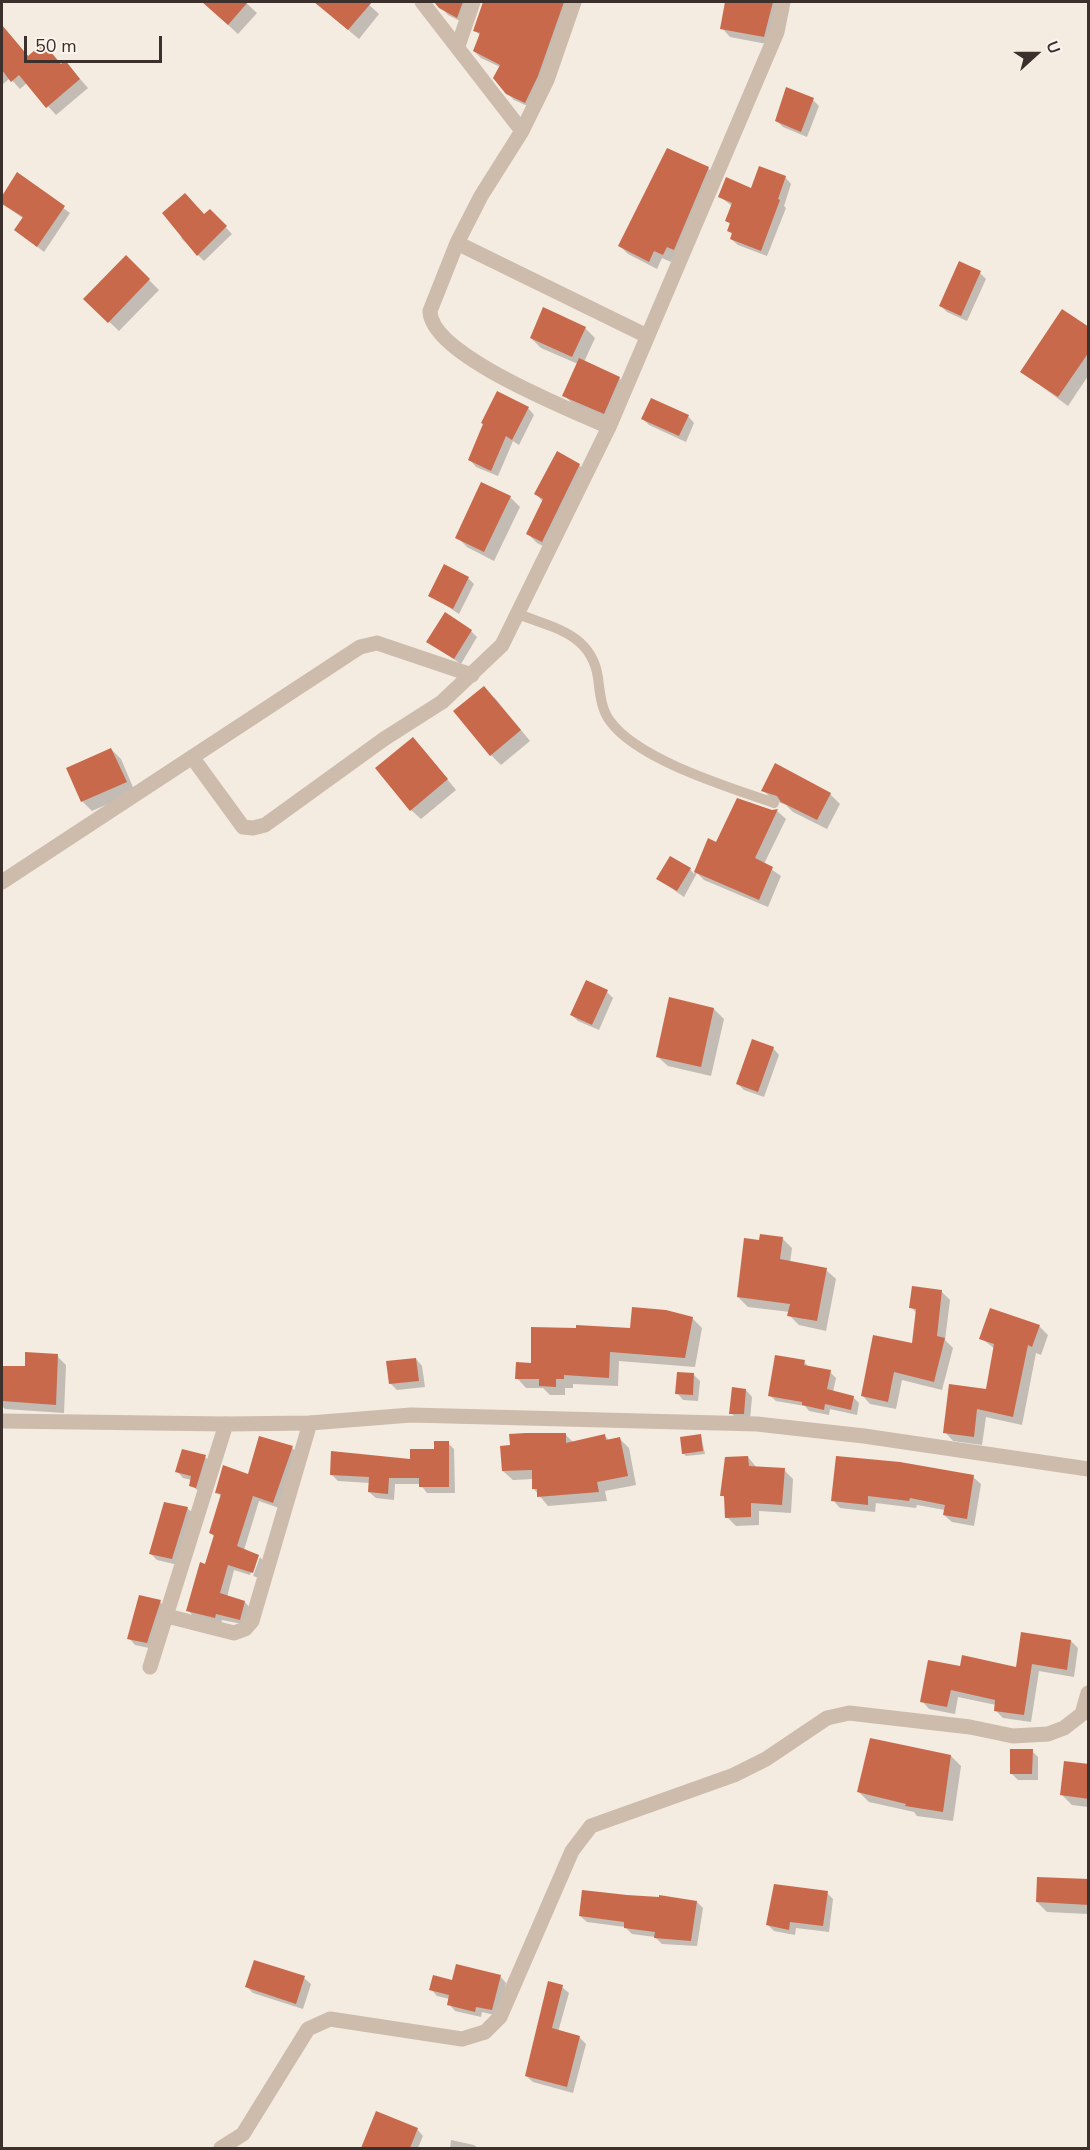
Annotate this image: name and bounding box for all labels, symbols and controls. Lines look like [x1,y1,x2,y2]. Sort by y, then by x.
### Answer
scale bar [27,24,165,62]
north arrow [1006,24,1066,84]
text: 50 m [35,34,77,58]
text: U [1040,38,1065,57]

